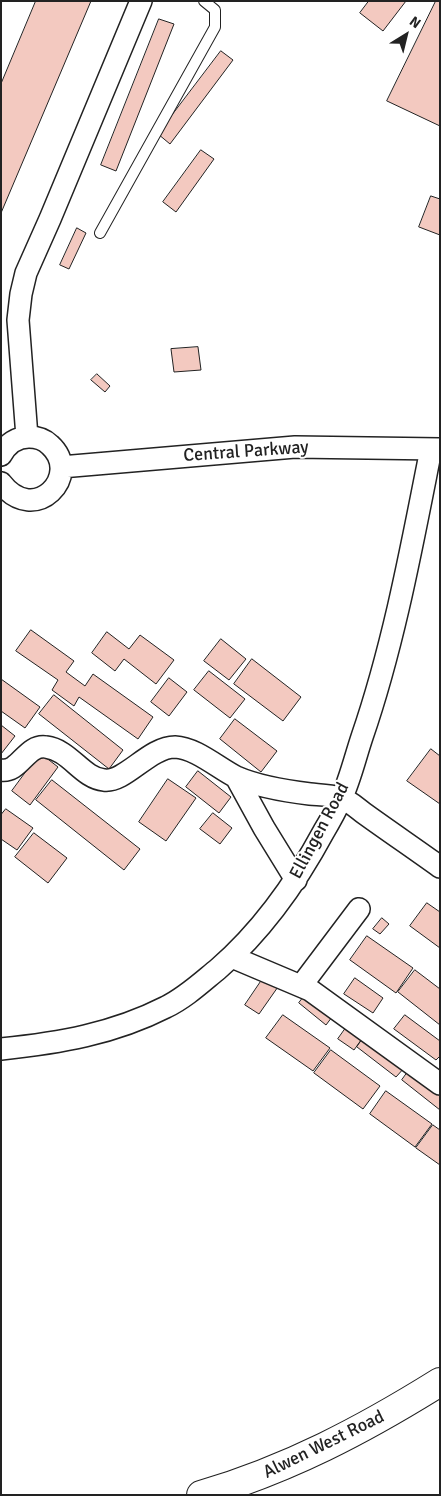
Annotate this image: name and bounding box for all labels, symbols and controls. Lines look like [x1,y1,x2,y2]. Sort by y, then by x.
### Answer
north arrow [381,10,431,60]
text: N [406,13,424,32]
street label: Central Parkway [183,437,309,467]
street label: Ellingen Road [286,779,354,883]
street label: Alwen West Road [260,1406,388,1484]

